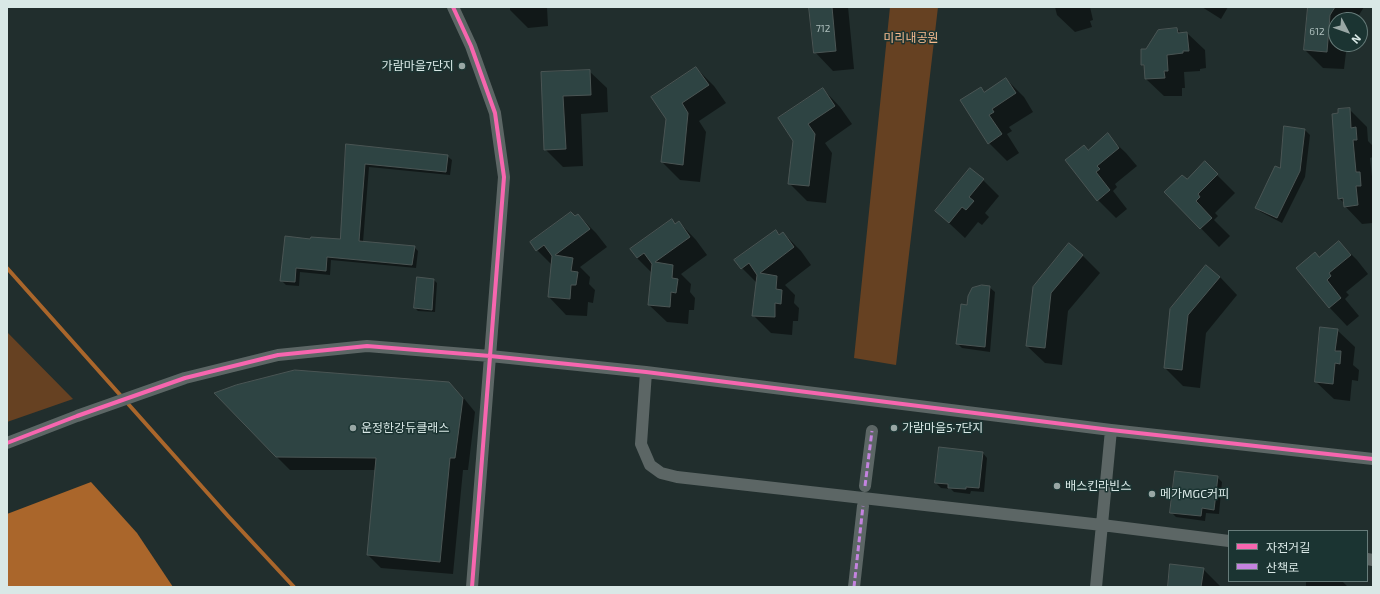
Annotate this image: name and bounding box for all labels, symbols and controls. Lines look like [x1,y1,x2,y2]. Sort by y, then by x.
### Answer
north arrow [1328,12,1368,52]
house number: 712 [816,23,830,35]
house number: 612 [1309,26,1325,38]
park label: 미리내공원 [883,31,939,45]
text: N [1349,32,1364,47]
place label: 가람마을7단지 [382,59,454,73]
marker: 가람마을7단지 [457,61,467,71]
place label: 운정한강듀클래스 [361,421,449,435]
place label: 가람마을5·7단지 [902,421,984,435]
marker: 운정한강듀클래스 [348,423,358,433]
marker: 가람마을5·7단지 [889,423,899,433]
place label: 배스킨라빈스 [1065,479,1131,493]
marker: 배스킨라빈스 [1052,481,1062,491]
place label: 메가MGC커피 [1160,487,1229,501]
marker: 메가MGC커피 [1147,489,1157,499]
legend [1228,530,1368,582]
text: 자전거길 [1266,540,1310,554]
text: 산책로 [1266,560,1299,574]

